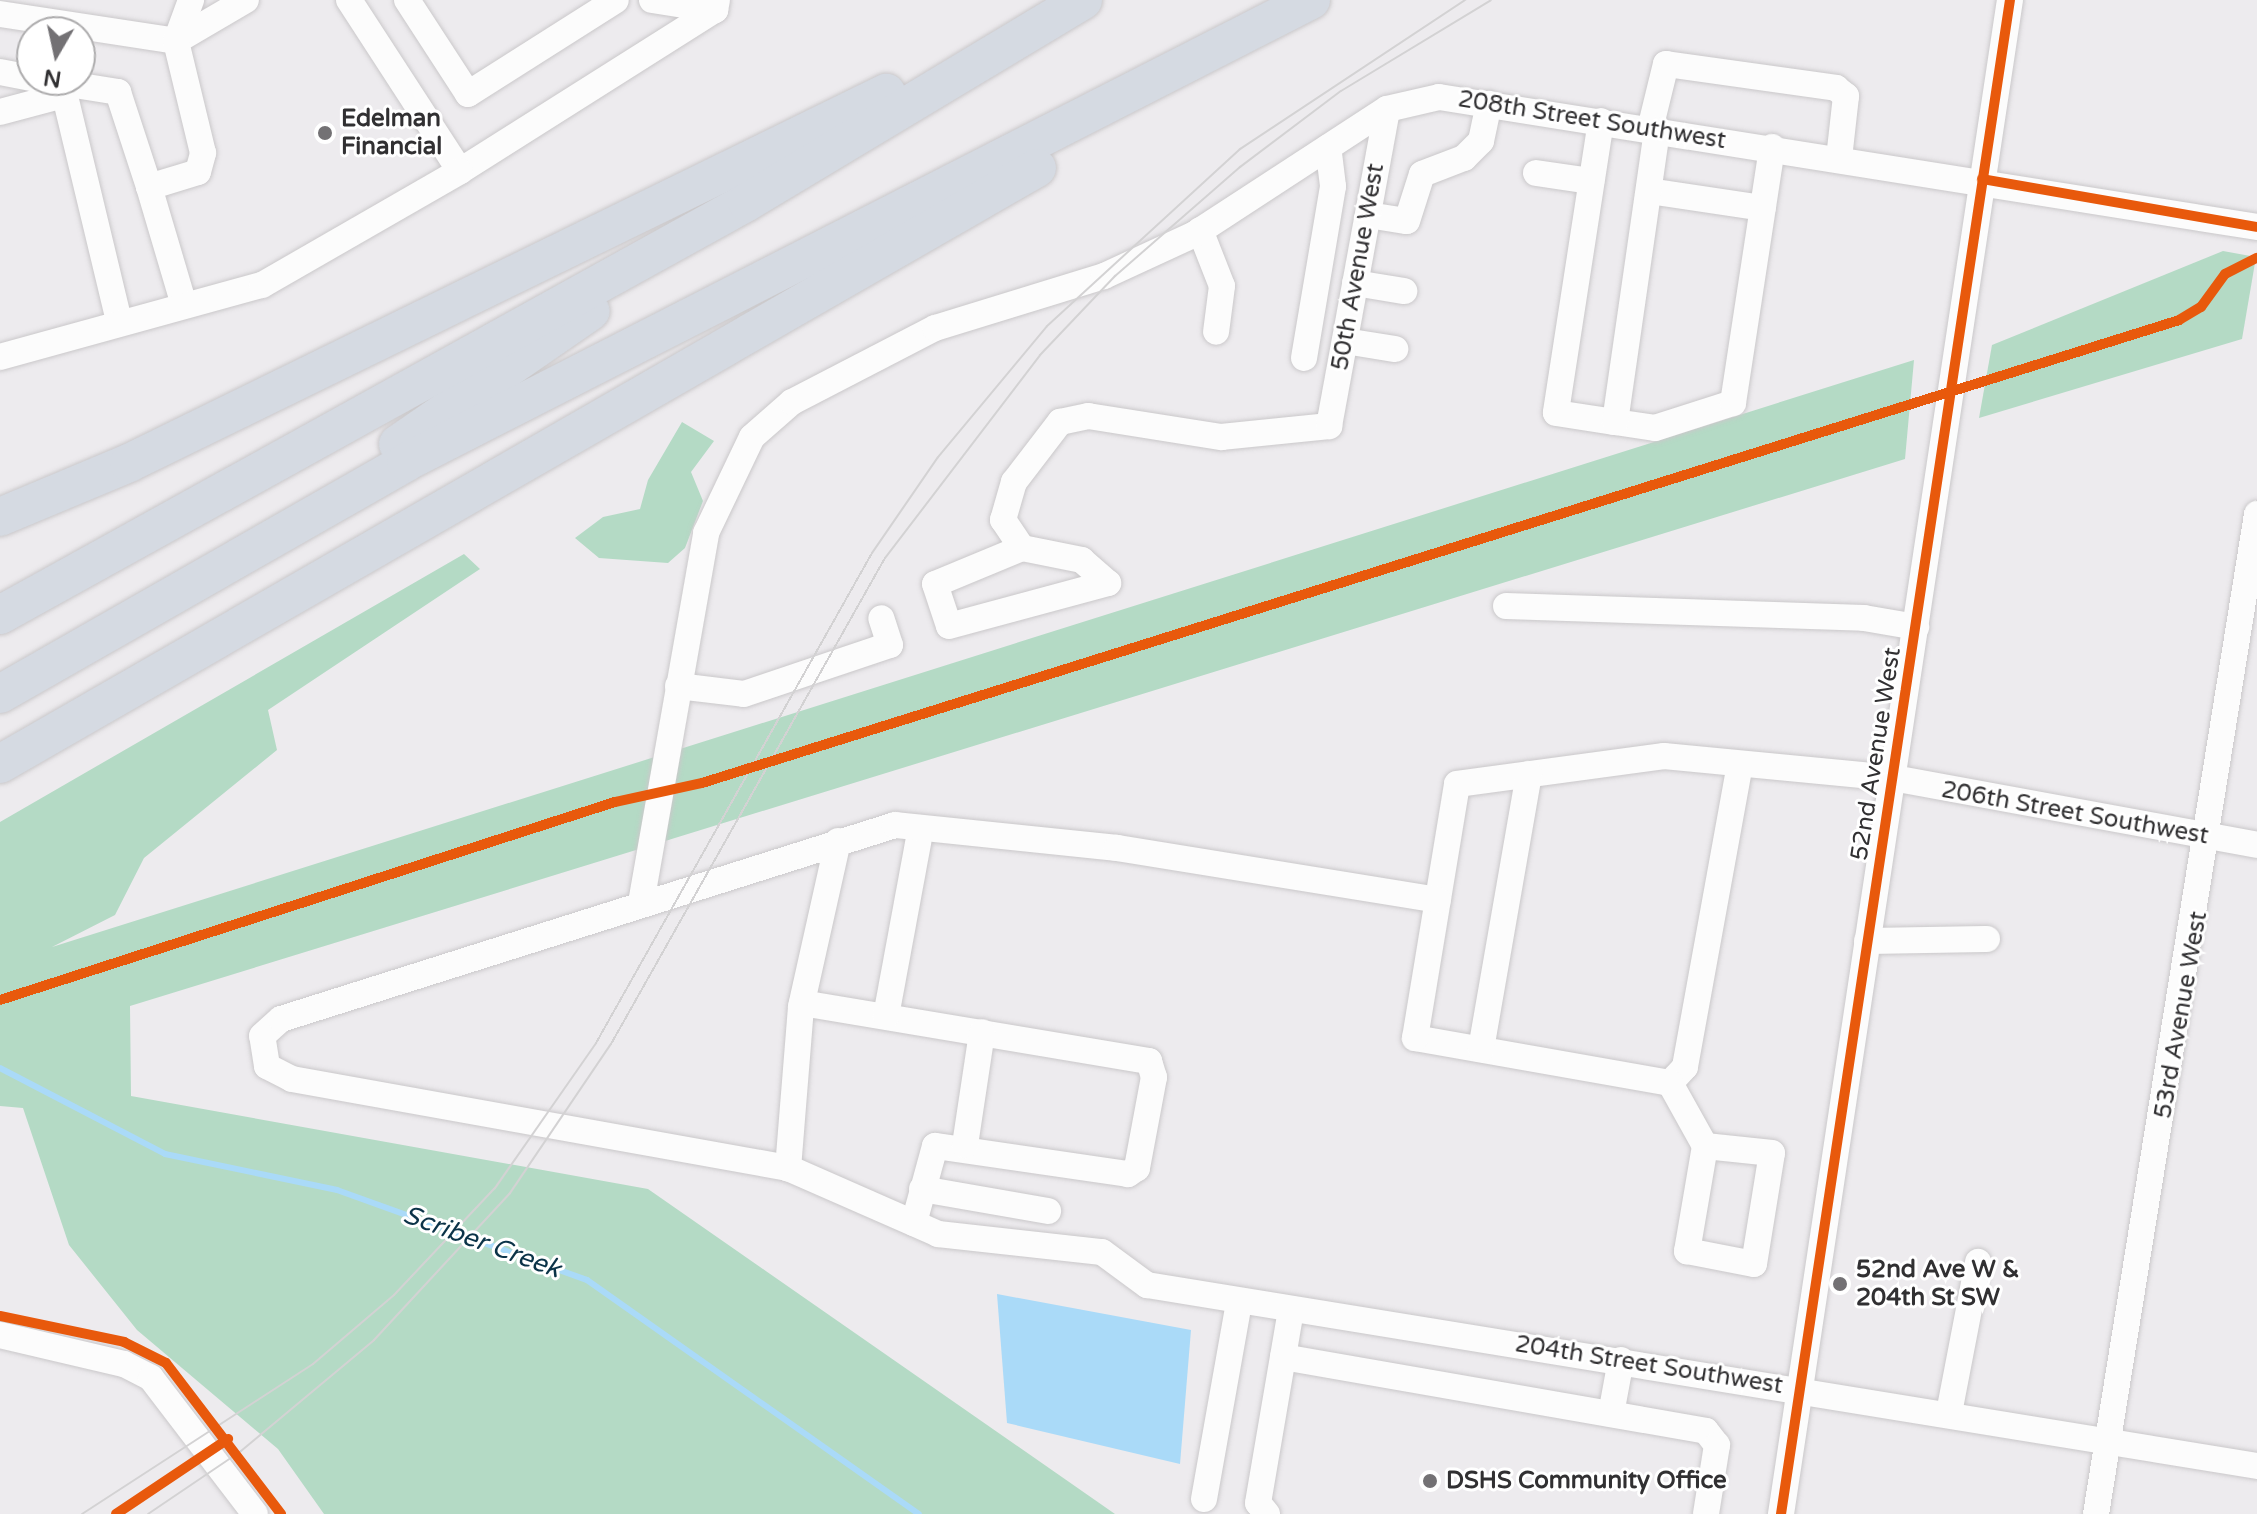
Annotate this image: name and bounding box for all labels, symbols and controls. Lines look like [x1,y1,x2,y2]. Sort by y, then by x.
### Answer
north arrow [16,16,96,96]
text: N [42,64,63,92]
street label: 208th Street Southwest [1456,85,1728,155]
place label: Edelman Financial [341,105,442,161]
marker: Edelman Financial [316,124,334,142]
street label: 50th Avenue West [1326,161,1390,373]
street label: 52nd Avenue West [1845,645,1907,863]
street label: 206th Street Southwest [1939,775,2211,851]
street label: 53rd Avenue West [2149,909,2213,1121]
water label: Scriber Creek [399,1199,565,1285]
place label: 52nd Ave W & 204th St SW [1856,1256,2020,1312]
marker: 52nd Ave W & 204th St SW [1831,1275,1849,1293]
street label: 204th Street Southwest [1513,1330,1785,1400]
place label: DSHS Community Office [1446,1467,1727,1495]
marker: DSHS Community Office [1421,1472,1439,1490]

